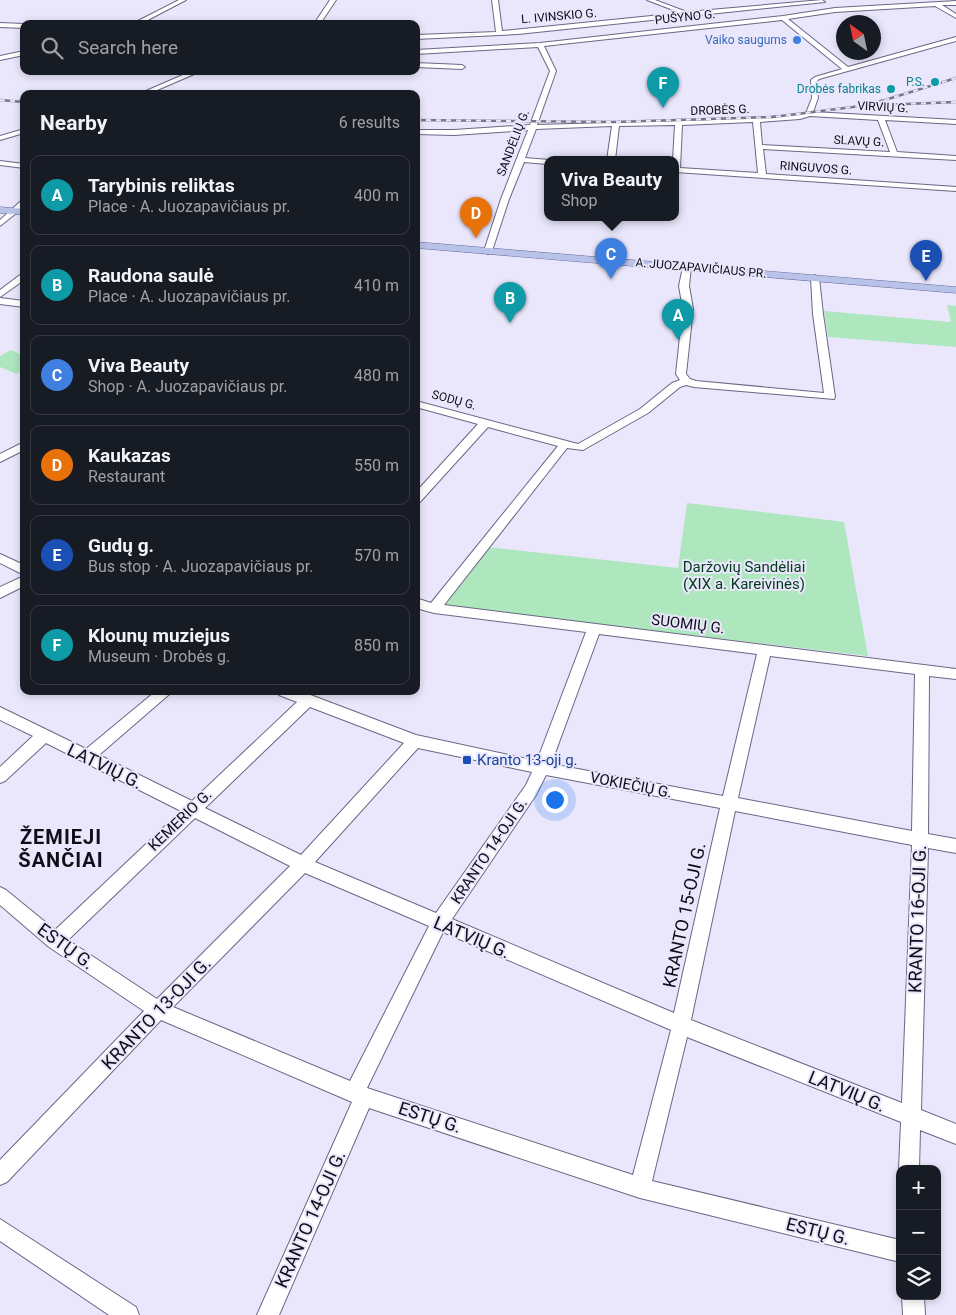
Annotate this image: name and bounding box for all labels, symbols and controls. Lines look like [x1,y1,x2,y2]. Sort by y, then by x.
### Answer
street label: L. IVINSKIO G. [521,6,597,26]
street label: PUŠYNO G. [654,6,716,27]
north arrow [836,15,881,60]
search box [20,20,420,75]
place label: Vaiko saugums [705,33,787,47]
icon: search [38,34,66,62]
marker: Vaiko saugums [791,34,803,46]
text: Search here [78,36,178,59]
pin: F [647,67,679,108]
place label: P.S. [906,75,925,89]
marker: P.S. [929,76,941,88]
place label: Drobės fabrikas [797,82,881,96]
marker: Drobės fabrikas [885,83,897,95]
street label: VIRVIŲ G. [857,99,909,115]
street label: DROBĖS G. [690,101,750,118]
street label: SANDĖLIŲ G. [493,107,532,178]
text: Nearby [40,111,107,135]
text: 6 results [339,113,400,132]
street label: SLAVŲ G. [833,133,885,149]
popup [544,156,679,221]
street label: RINGUVOS G. [779,158,853,178]
text: Viva Beauty [561,168,662,191]
text: Tarybinis reliktas [88,174,235,197]
text: A [52,186,62,205]
text: 400 m [354,186,399,205]
text: Shop [561,191,597,210]
text: Place · A. Juozapavičiaus pr. [88,197,290,216]
pin: D [460,197,492,238]
pin: C [595,238,627,279]
pin: E [910,240,942,281]
street label: A. JUOZAPAVIČIAUS PR. [635,254,767,281]
text: Raudona saulė [88,264,214,287]
text: B [52,276,62,295]
text: 410 m [354,276,399,295]
pin: B [494,282,526,323]
text: Place · A. Juozapavičiaus pr. [88,287,290,306]
pin: A [662,299,694,340]
text: Viva Beauty [88,354,189,377]
text: C [52,366,62,385]
text: 480 m [354,366,399,385]
text: Shop · A. Juozapavičiaus pr. [88,377,287,396]
street label: SODŲ G. [430,387,478,413]
text: Kaukazas [88,444,171,467]
text: D [52,456,62,475]
text: 550 m [354,456,399,475]
text: Restaurant [88,467,165,486]
text: Gudų g. [88,534,154,557]
text: E [53,546,62,565]
text: 570 m [354,546,399,565]
text: Bus stop · A. Juozapavičiaus pr. [88,557,313,576]
park label: Daržovių Sandėliai (XIX a. Kareivinės) [683,558,805,593]
street label: SUOMIŲ G. [650,611,726,637]
text: Klounų muziejus [88,624,230,647]
text: F [53,636,61,655]
text: 850 m [354,636,399,655]
text: Museum · Drobės g. [88,647,230,666]
street label: LATVIŲ G. [64,739,146,793]
place label: Kranto 13-oji g. [477,751,578,769]
marker: Kranto 13-oji g. [461,754,473,766]
street label: VOKIEČIŲ G. [588,768,674,802]
street label: KEMERIO G. [145,785,215,855]
your location [542,787,568,813]
street label: KRANTO 14-OJI G. [447,795,531,907]
district label: ŽEMIEJI ŠANČIAI [18,825,104,872]
street label: KRANTO 15-OJI G. [658,840,710,990]
street label: KRANTO 16-OJI G. [904,845,930,993]
street label: LATVIŲ G. [431,912,513,962]
street label: ESTŲ G. [34,918,98,974]
street label: KRANTO 13-OJI G. [97,952,215,1074]
street label: LATVIŲ G. [806,1066,888,1116]
street label: ESTŲ G. [396,1097,464,1137]
street label: KRANTO 14-OJI G. [270,1147,350,1291]
map controls [896,1165,941,1300]
button: + [896,1165,941,1210]
button: − [896,1210,941,1255]
street label: ESTŲ G. [784,1213,852,1249]
button: layers [896,1255,941,1300]

